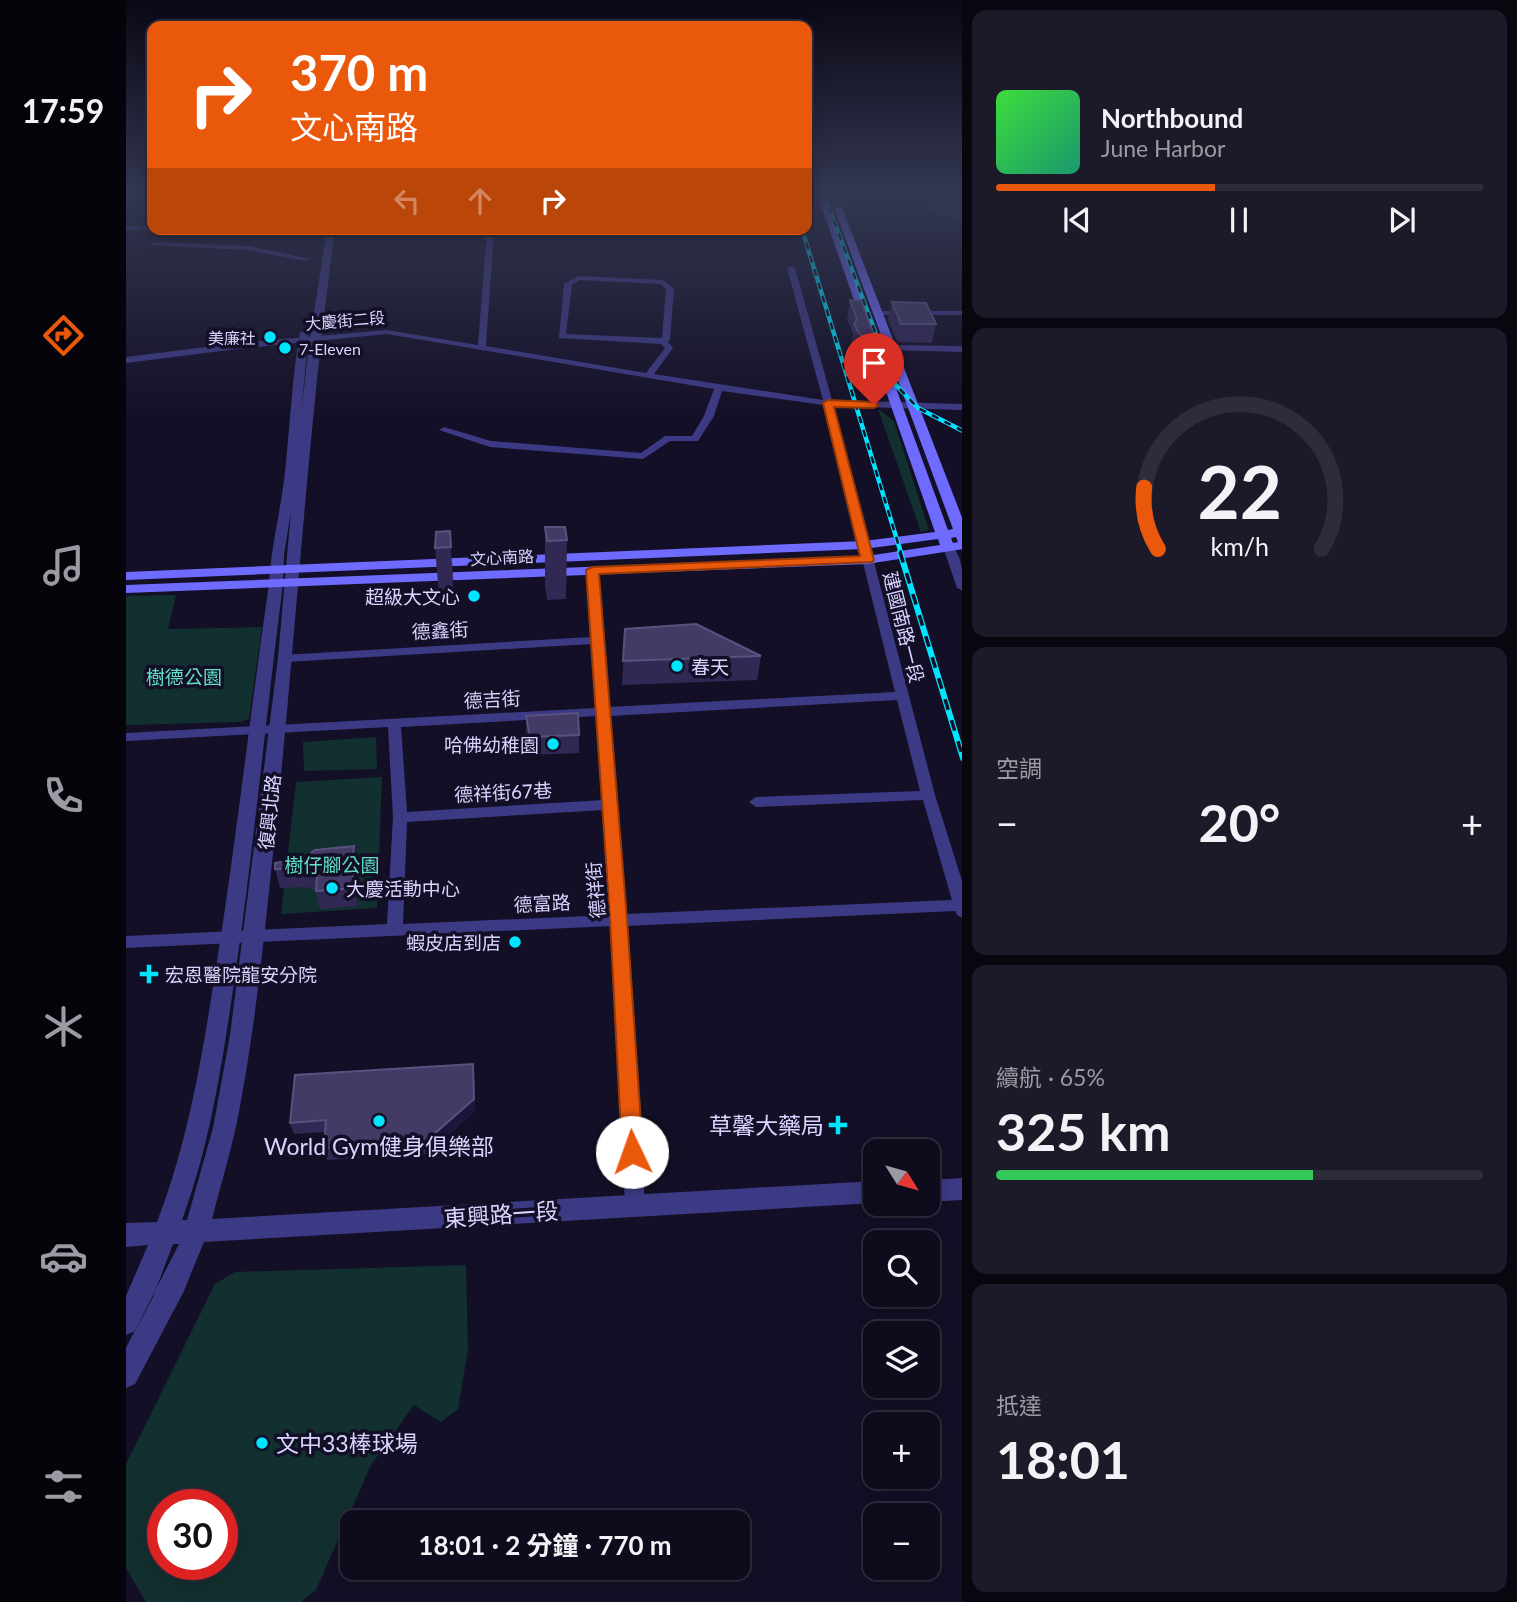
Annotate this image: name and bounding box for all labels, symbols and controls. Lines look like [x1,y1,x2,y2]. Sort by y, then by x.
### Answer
text: 370 m [290,43,428,101]
icon: right [175,49,266,140]
text: 17:59 [22,91,104,130]
text: Northbound [1101,102,1243,134]
text: 文心南路 [290,107,418,146]
text: June Harbor [1101,134,1225,162]
icon: left [388,182,426,220]
icon: ahead [461,182,499,220]
icon: right [534,182,572,220]
icon: previous [1058,201,1096,239]
icon: pause [1220,201,1258,239]
icon: next [1383,201,1421,239]
street label: 大慶街二段 [304,307,386,333]
icon: directions [39,311,88,360]
place label: 美廉社 [208,328,256,347]
marker: 美廉社 [262,329,278,345]
pin [844,333,904,405]
place label: 7-Eleven [299,339,361,358]
marker: 7-Eleven [277,340,293,356]
icon: arrive [855,344,893,382]
text: 22 [1197,447,1282,535]
text: km/h [1210,530,1269,560]
icon: music [39,541,88,590]
street label: 文心南路 [470,546,534,568]
street label: 建國南路一段 [879,569,929,685]
place label: 超級大文心 [365,585,460,608]
marker: 超級大文心 [466,588,482,604]
street label: 德鑫街 [411,617,469,643]
place label: 春天 [691,655,729,678]
marker: 春天 [669,658,685,674]
park label: 樹德公園 [146,665,222,688]
street label: 德吉街 [463,686,521,712]
place label: 哈佛幼稚園 [444,733,539,756]
marker: 哈佛幼稚園 [545,736,561,752]
text: 空調 [996,754,1042,782]
icon: phone [39,771,88,820]
street label: 復興北路 [254,773,284,851]
street label: 德祥街67巷 [453,778,553,806]
text: 20° [1199,791,1280,853]
text: − [996,800,1018,846]
text: + [1461,800,1483,846]
park label: 樹仔腳公園 [284,853,380,876]
street label: 德祥街 [581,861,609,919]
place label: 大慶活動中心 [346,877,460,900]
marker: 大慶活動中心 [324,880,340,896]
street label: 德富路 [513,890,571,916]
place label: 蝦皮店到店 [406,931,501,954]
marker: 蝦皮店到店 [507,934,523,950]
place label: 宏恩醫院龍安分院 [165,963,317,986]
marker: 宏恩醫院龍安分院 [139,964,159,984]
icon: climate [39,1002,88,1051]
text: 續航 · 65% [996,1063,1105,1091]
text: 325 km [996,1100,1170,1162]
place label: 草馨大藥局 [709,1111,824,1139]
marker: World Gym健身俱樂部 [371,1113,387,1129]
position arrow [595,1115,669,1189]
marker: 草馨大藥局 [830,1117,846,1133]
place label: World Gym健身俱樂部 [264,1132,494,1160]
north arrow [863,1139,940,1216]
map controls [863,1139,940,1580]
street label: 東興路一段 [443,1196,559,1232]
button: search [863,1230,940,1307]
icon: car [39,1232,88,1281]
button: layers [863,1321,940,1398]
text: 抵達 [996,1391,1042,1419]
button: + [863,1412,940,1489]
text: 18:01 [996,1428,1130,1490]
place label: 文中33棒球場 [276,1429,418,1457]
marker: 文中33棒球場 [254,1435,270,1451]
icon: filters [39,1462,88,1511]
speed limit sign: 30 [147,1489,238,1580]
button: − [863,1503,940,1580]
text: 18:01 · 2 分鐘 · 770 m [418,1529,672,1561]

